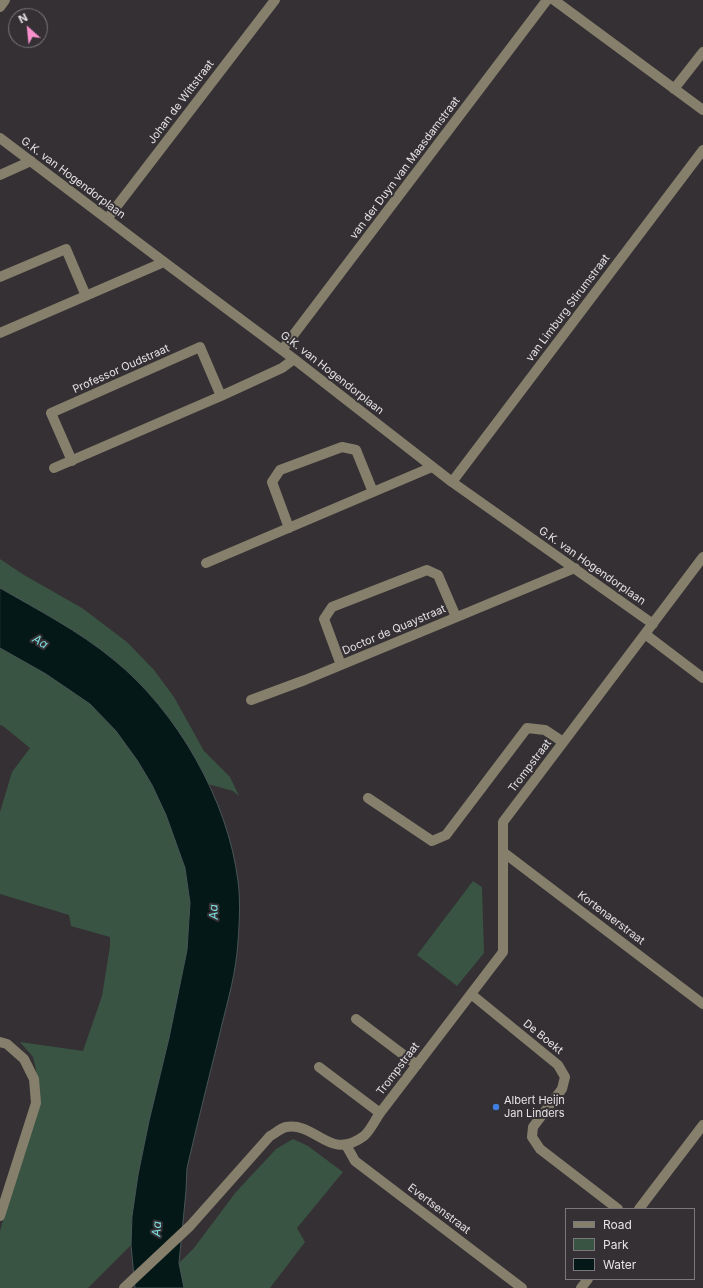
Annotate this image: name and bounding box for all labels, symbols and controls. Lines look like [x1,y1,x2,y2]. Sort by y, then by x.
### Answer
north arrow [8,8,48,48]
text: N [16,10,30,26]
street label: Johan de Wittstraat [145,58,217,146]
street label: van der Duyn van Maasdamstraat [347,94,463,242]
street label: G.K. van Hogendorplaan [18,134,128,222]
street label: van Limburg Stirumstraat [523,252,613,364]
street label: G.K. van Hogendorplaan [278,329,386,417]
street label: Professor Oudstraat [71,342,171,396]
street label: G.K. van Hogendorplaan [536,524,648,608]
street label: Doctor de Quaystraat [340,602,448,658]
water label: Aa [30,632,50,652]
street label: Trompstraat [506,737,554,795]
street label: Kortenaerstraat [575,889,647,947]
water label: Aa [207,904,221,920]
street label: De Boekt [520,1017,566,1057]
street label: Trompstraat [374,1040,422,1098]
place label: Albert Heijn Jan Linders [504,1094,565,1120]
marker: Albert Heijn Jan Linders [491,1102,501,1112]
street label: Evertsenstraat [405,1181,473,1237]
legend [565,1208,695,1280]
text: Road [603,1217,632,1232]
water label: Aa [149,1221,165,1237]
text: Park [603,1237,629,1252]
text: Water [603,1257,636,1272]

